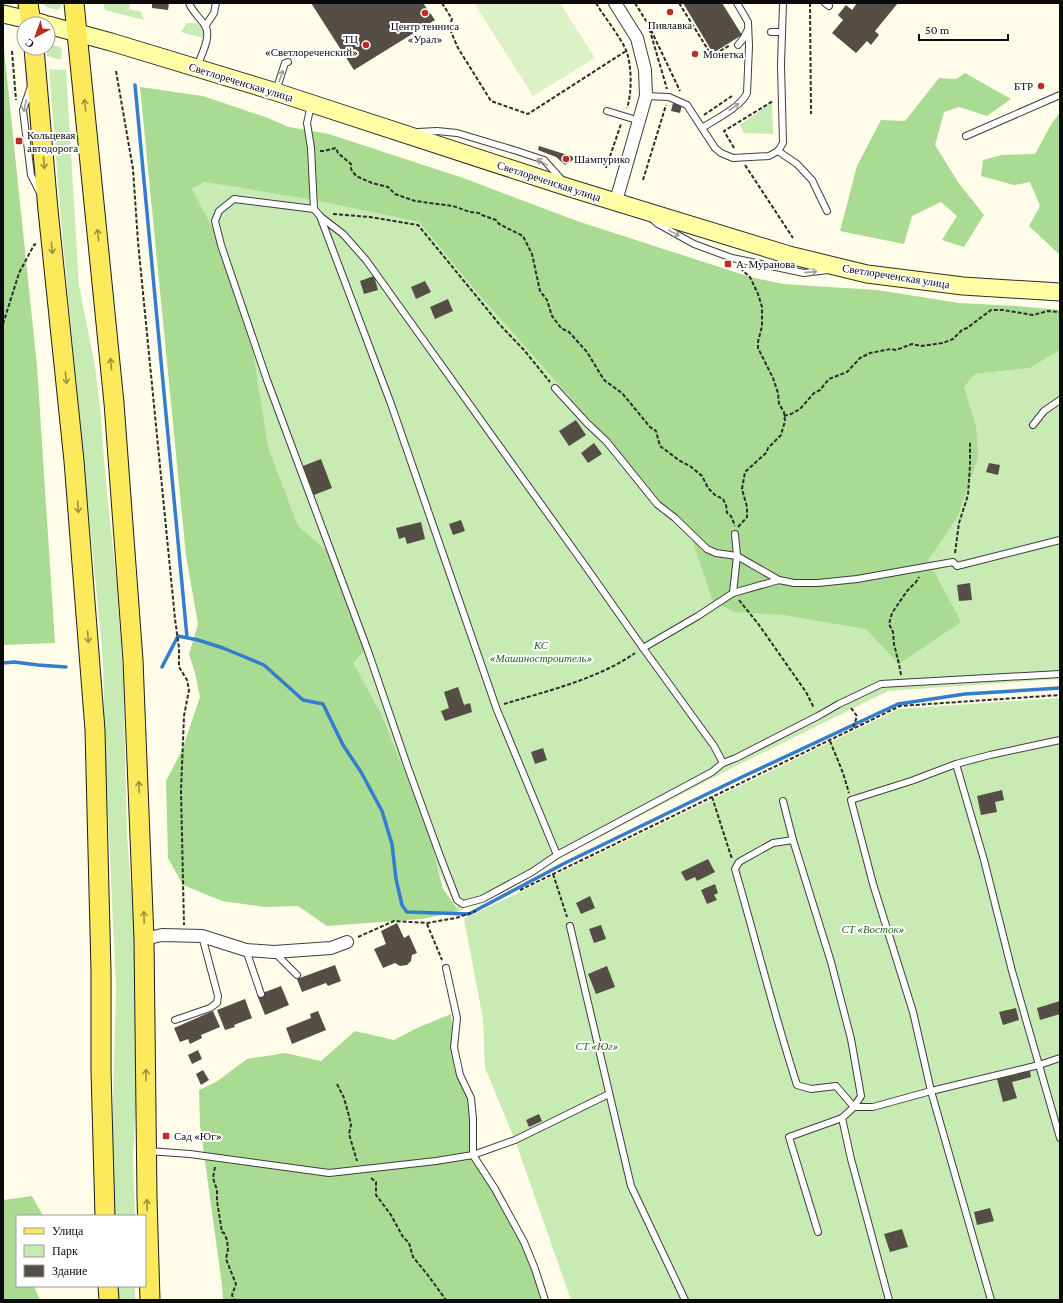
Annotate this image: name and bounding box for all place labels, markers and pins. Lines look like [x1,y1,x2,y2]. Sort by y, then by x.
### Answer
marker: Пивлавка [665,7,675,17]
marker: Центр тенниса «Урал» [420,8,430,18]
place label: Пивлавка [648,19,692,31]
place label: Центр тенниса «Урал» [391,20,459,45]
place label: ТЦ «Светлореченский» [265,33,358,58]
marker: ТЦ «Светлореченский» [361,40,371,50]
place label: Монетка [703,48,744,60]
marker: Монетка [690,49,700,59]
place label: БТР [1014,80,1033,92]
marker: БТР [1036,81,1046,91]
place label: Кольцевая автодорога [27,129,78,154]
marker: Кольцевая автодорога [14,136,24,146]
place label: Шампурико [574,153,630,165]
marker: Шампурико [561,154,571,164]
place label: А. Муранова [736,258,795,270]
marker: А. Муранова [723,259,733,269]
place label: Сад «Юг» [174,1130,222,1142]
marker: Сад «Юг» [161,1131,171,1141]

